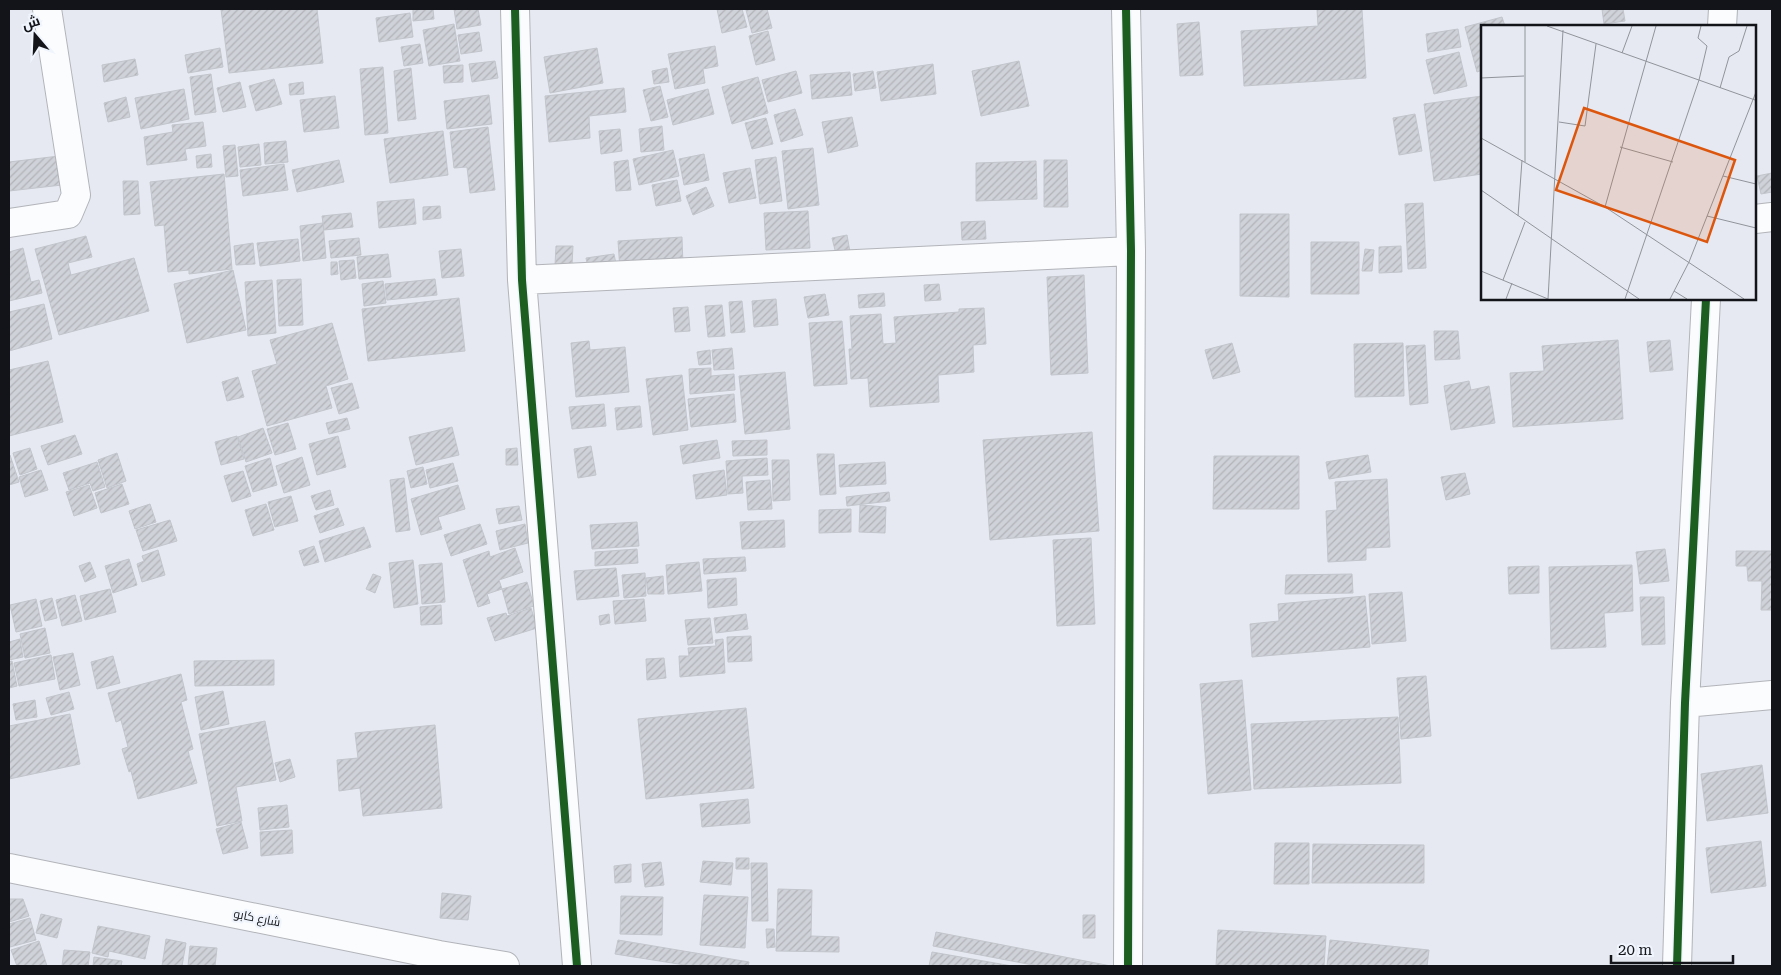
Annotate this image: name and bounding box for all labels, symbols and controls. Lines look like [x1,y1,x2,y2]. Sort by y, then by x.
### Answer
north arrow [10,10,60,60]
text: ش [20,12,42,34]
inset map [1481,25,1756,300]
street label: شارع كابو [232,907,282,930]
scale bar [1611,932,1734,964]
text: 20 m [1618,941,1653,959]

